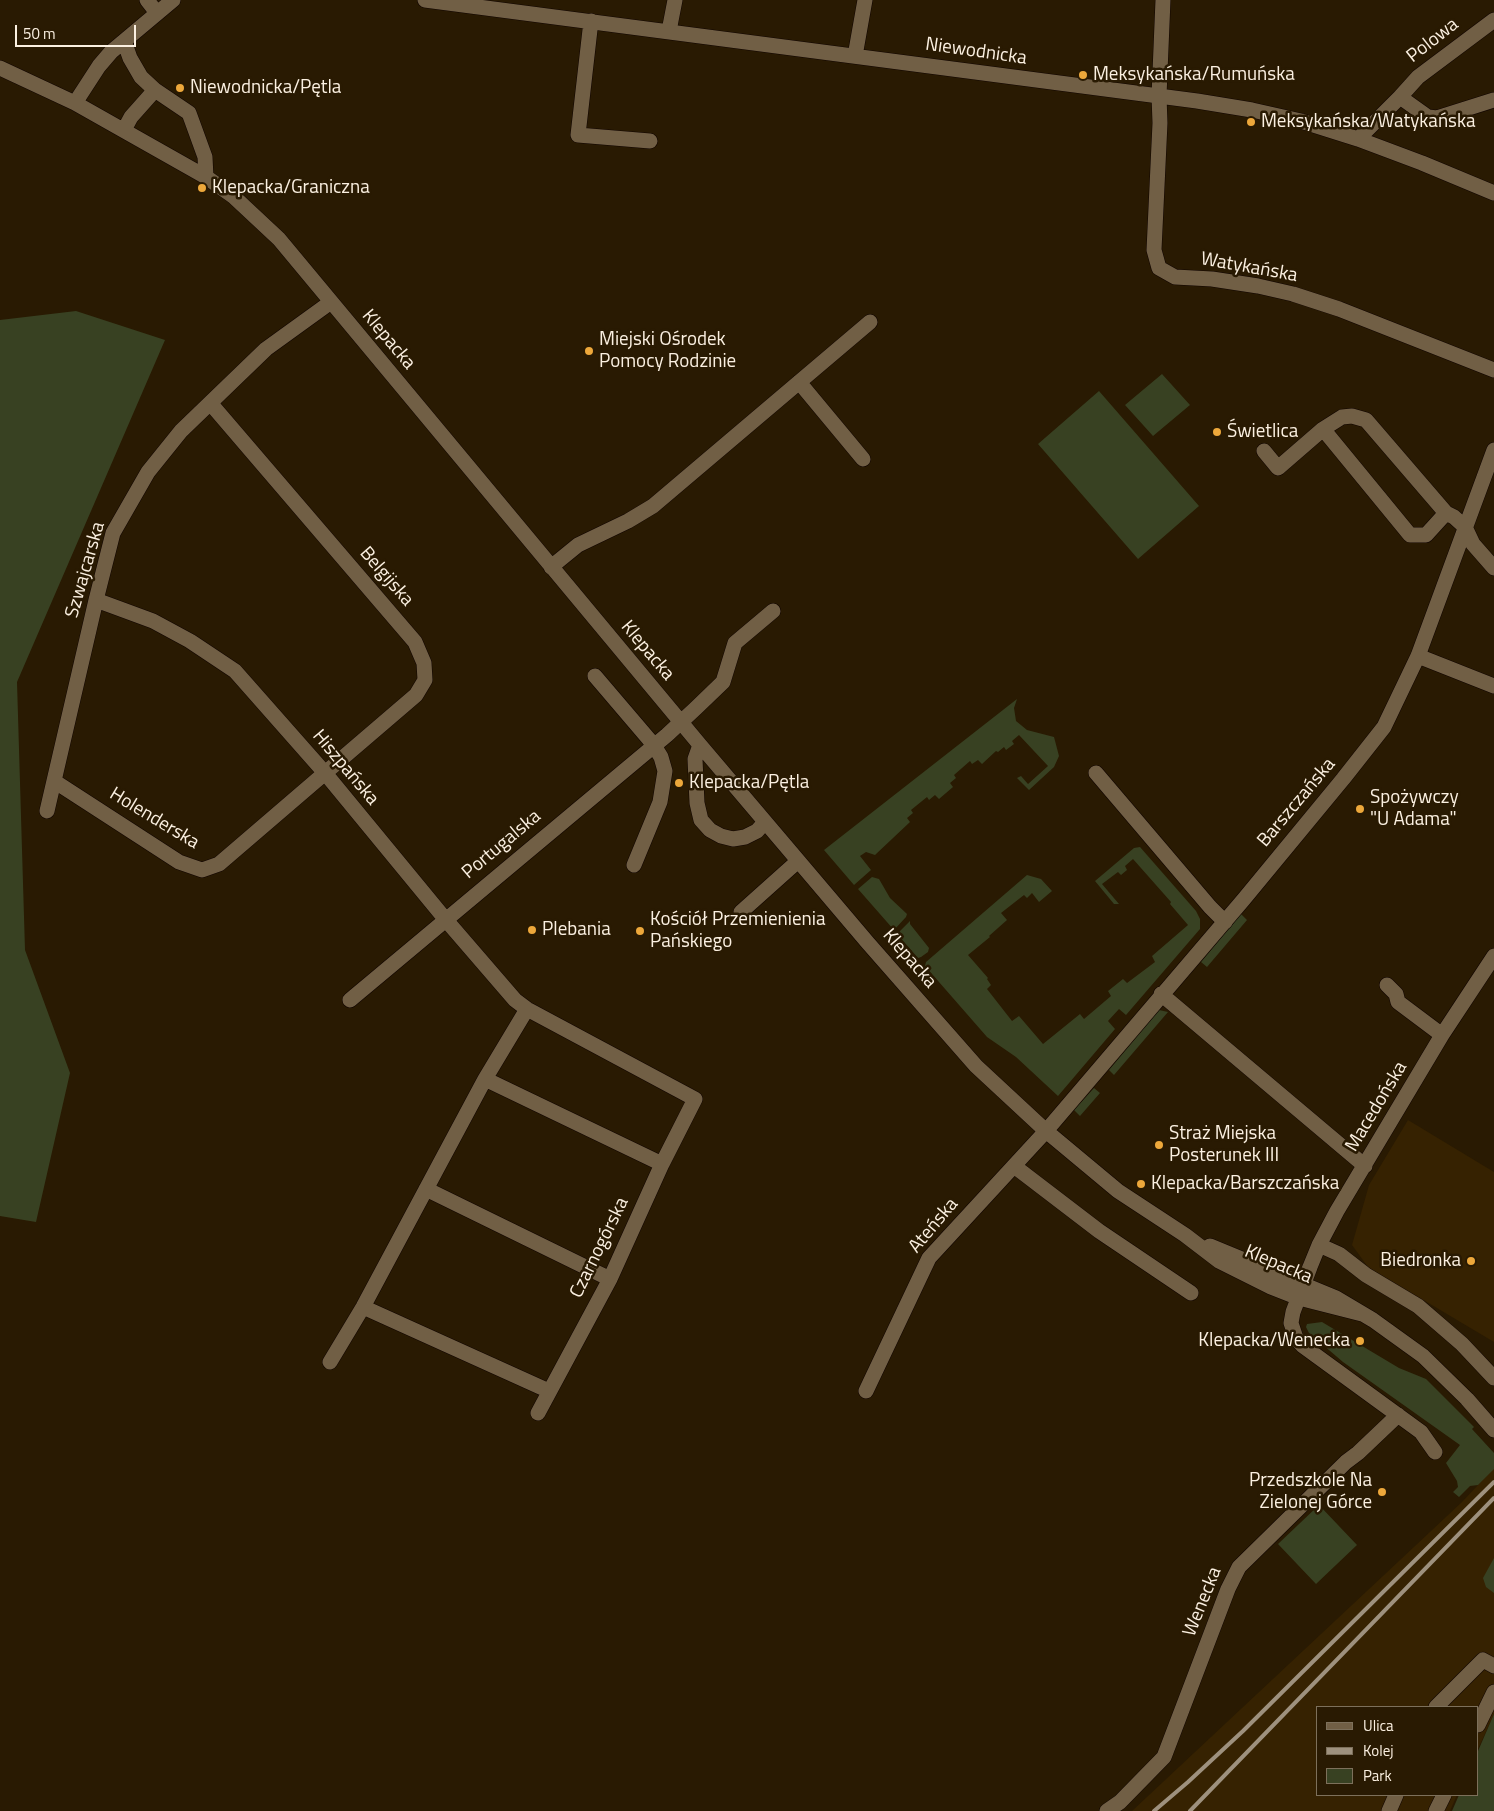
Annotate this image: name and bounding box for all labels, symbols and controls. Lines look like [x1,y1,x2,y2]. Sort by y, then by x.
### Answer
street label: Polowa [1403,14,1463,68]
scale bar [18,15,139,47]
text: 50 m [23,22,56,45]
street label: Niewodnicka [924,34,1028,70]
place label: Meksykańska/Rumuńska [1093,64,1295,86]
marker: Meksykańska/Rumuńska [1077,69,1089,81]
place label: Niewodnicka/Pętla [190,77,341,99]
marker: Niewodnicka/Pętla [174,82,186,94]
place label: Meksykańska/Watykańska [1261,111,1475,133]
marker: Meksykańska/Watykańska [1245,116,1257,128]
place label: Klepacka/Graniczna [212,177,370,199]
marker: Klepacka/Graniczna [196,182,208,194]
street label: Watykańska [1199,248,1299,288]
street label: Klepacka [356,305,420,375]
place label: Miejski Ośrodek Pomocy Rodzinie [599,329,736,373]
marker: Miejski Ośrodek Pomocy Rodzinie [583,345,595,357]
place label: Świetlica [1227,421,1298,443]
marker: Świetlica [1211,426,1223,438]
street label: Szwajcarska [61,519,111,621]
street label: Belgijska [354,543,418,611]
street label: Klepacka [615,616,679,686]
street label: Hiszpańska [307,726,383,810]
street label: Barszczańska [1253,754,1341,852]
place label: Klepacka/Pętla [689,772,809,794]
marker: Klepacka/Pętla [673,777,685,789]
street label: Holenderska [105,783,203,855]
place label: Spożywczy "U Adama" [1370,787,1459,831]
marker: Spożywczy "U Adama" [1354,803,1366,815]
street label: Portugalska [458,806,546,884]
place label: Kościół Przemienienia Pańskiego [650,909,825,953]
place label: Plebania [542,919,611,941]
marker: Plebania [526,924,538,936]
marker: Kościół Przemienienia Pańskiego [634,925,646,937]
street label: Klepacka [877,925,941,993]
street label: Macedońska [1341,1058,1413,1156]
place label: Straż Miejska Posterunek III [1169,1123,1279,1167]
marker: Straż Miejska Posterunek III [1153,1139,1165,1151]
place label: Klepacka/Barszczańska [1151,1173,1339,1195]
marker: Klepacka/Barszczańska [1135,1178,1147,1190]
street label: Czarnogórska [566,1194,634,1302]
street label: Ateńska [904,1194,964,1258]
street label: Klepacka [1241,1241,1315,1289]
place label: Biedronka [1380,1250,1461,1272]
marker: Biedronka [1465,1255,1477,1267]
place label: Klepacka/Wenecka [1198,1330,1350,1352]
marker: Klepacka/Wenecka [1354,1335,1366,1347]
place label: Przedszkole Na Zielonej Górce [1249,1470,1372,1514]
marker: Przedszkole Na Zielonej Górce [1376,1486,1388,1498]
street label: Wenecka [1179,1564,1227,1640]
legend [1316,1706,1479,1796]
text: Ulica [1363,1714,1393,1737]
text: Kolej [1363,1739,1394,1762]
text: Park [1363,1764,1392,1787]

